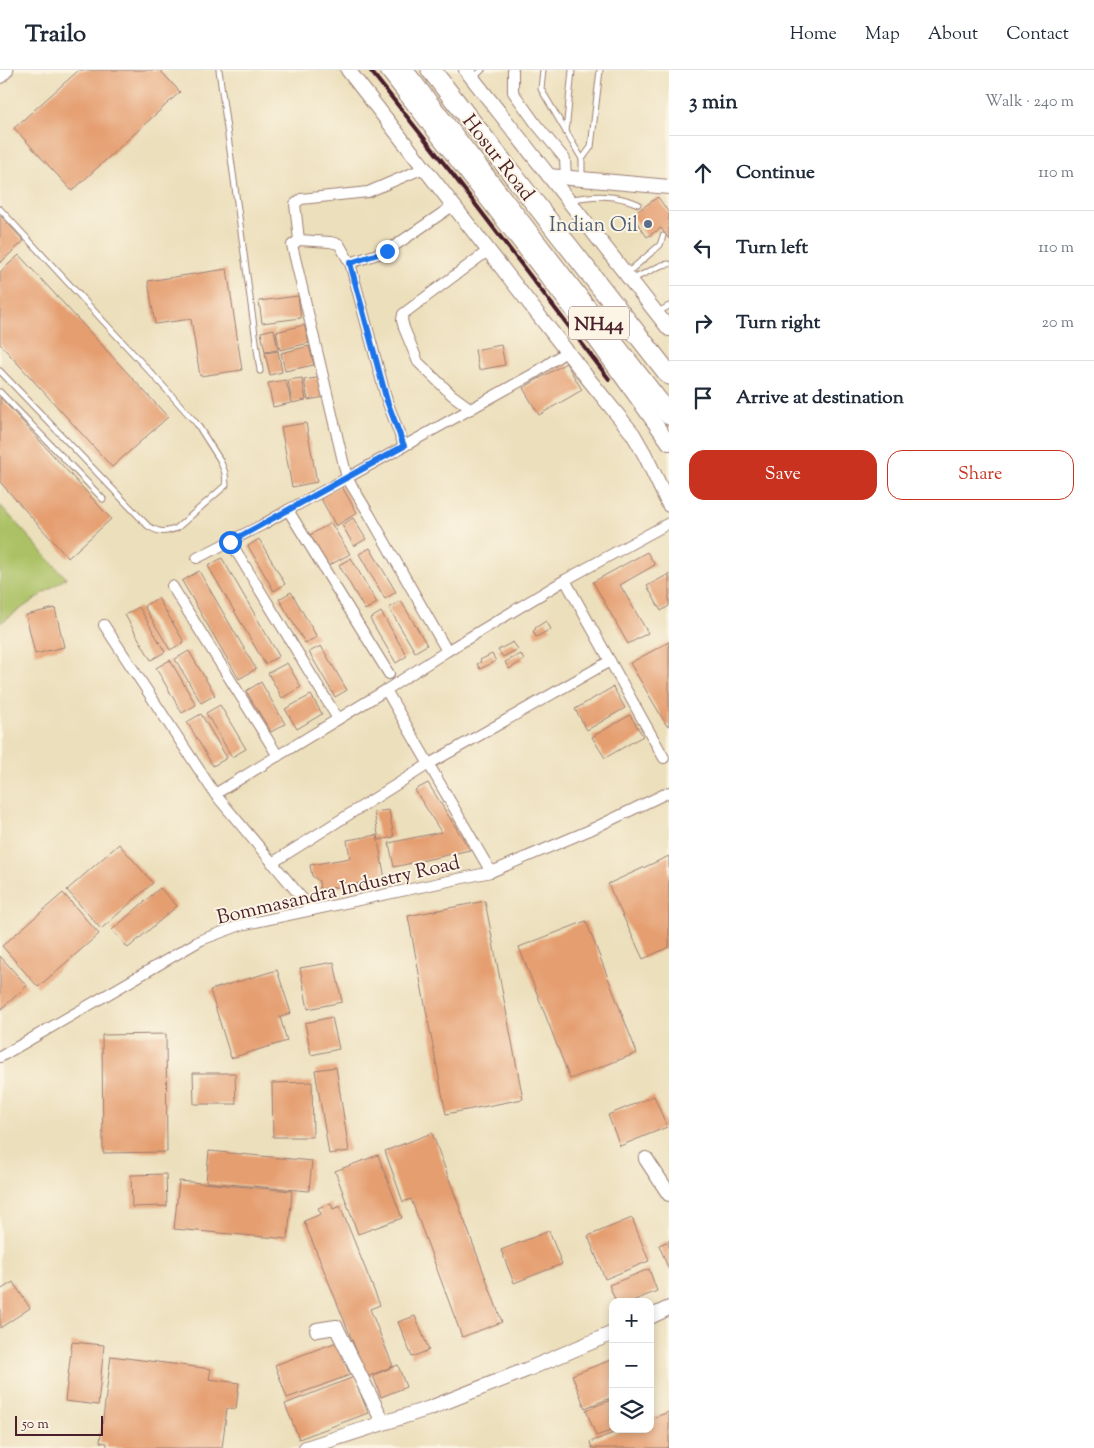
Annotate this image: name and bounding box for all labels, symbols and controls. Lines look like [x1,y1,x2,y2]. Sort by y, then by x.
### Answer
text: Trailo [25,18,86,52]
text: Home [790,22,837,48]
text: Map [865,22,900,48]
text: About [928,22,978,48]
text: Contact [1006,22,1069,48]
text: 3 min [689,88,738,118]
text: Walk · 240 m [985,91,1074,114]
street label: Hosur Road [454,109,540,208]
icon: ahead [689,159,717,187]
text: Continue [736,160,815,187]
text: 110 m [1038,162,1074,185]
place label: Indian Oil [549,212,638,241]
marker: Indian Oil [642,218,654,230]
icon: left [689,234,717,262]
text: Turn left [736,235,808,262]
text: 110 m [1038,237,1074,260]
route end [376,240,399,263]
road number: NH44 [569,307,629,340]
icon: right [689,309,717,337]
text: Turn right [736,310,820,337]
text: 20 m [1041,312,1074,335]
icon: arrive [689,384,717,412]
text: Arrive at destination [736,385,904,412]
button: Save [689,450,877,500]
button: Share [887,450,1074,500]
route start [219,531,242,554]
street label: Bommasandra Industry Road [214,849,463,934]
map controls [609,1298,654,1433]
button: + [609,1298,654,1343]
button: − [609,1343,654,1388]
button: layers [609,1388,654,1433]
scale bar [15,1413,102,1436]
text: 50 m [22,1415,49,1435]

